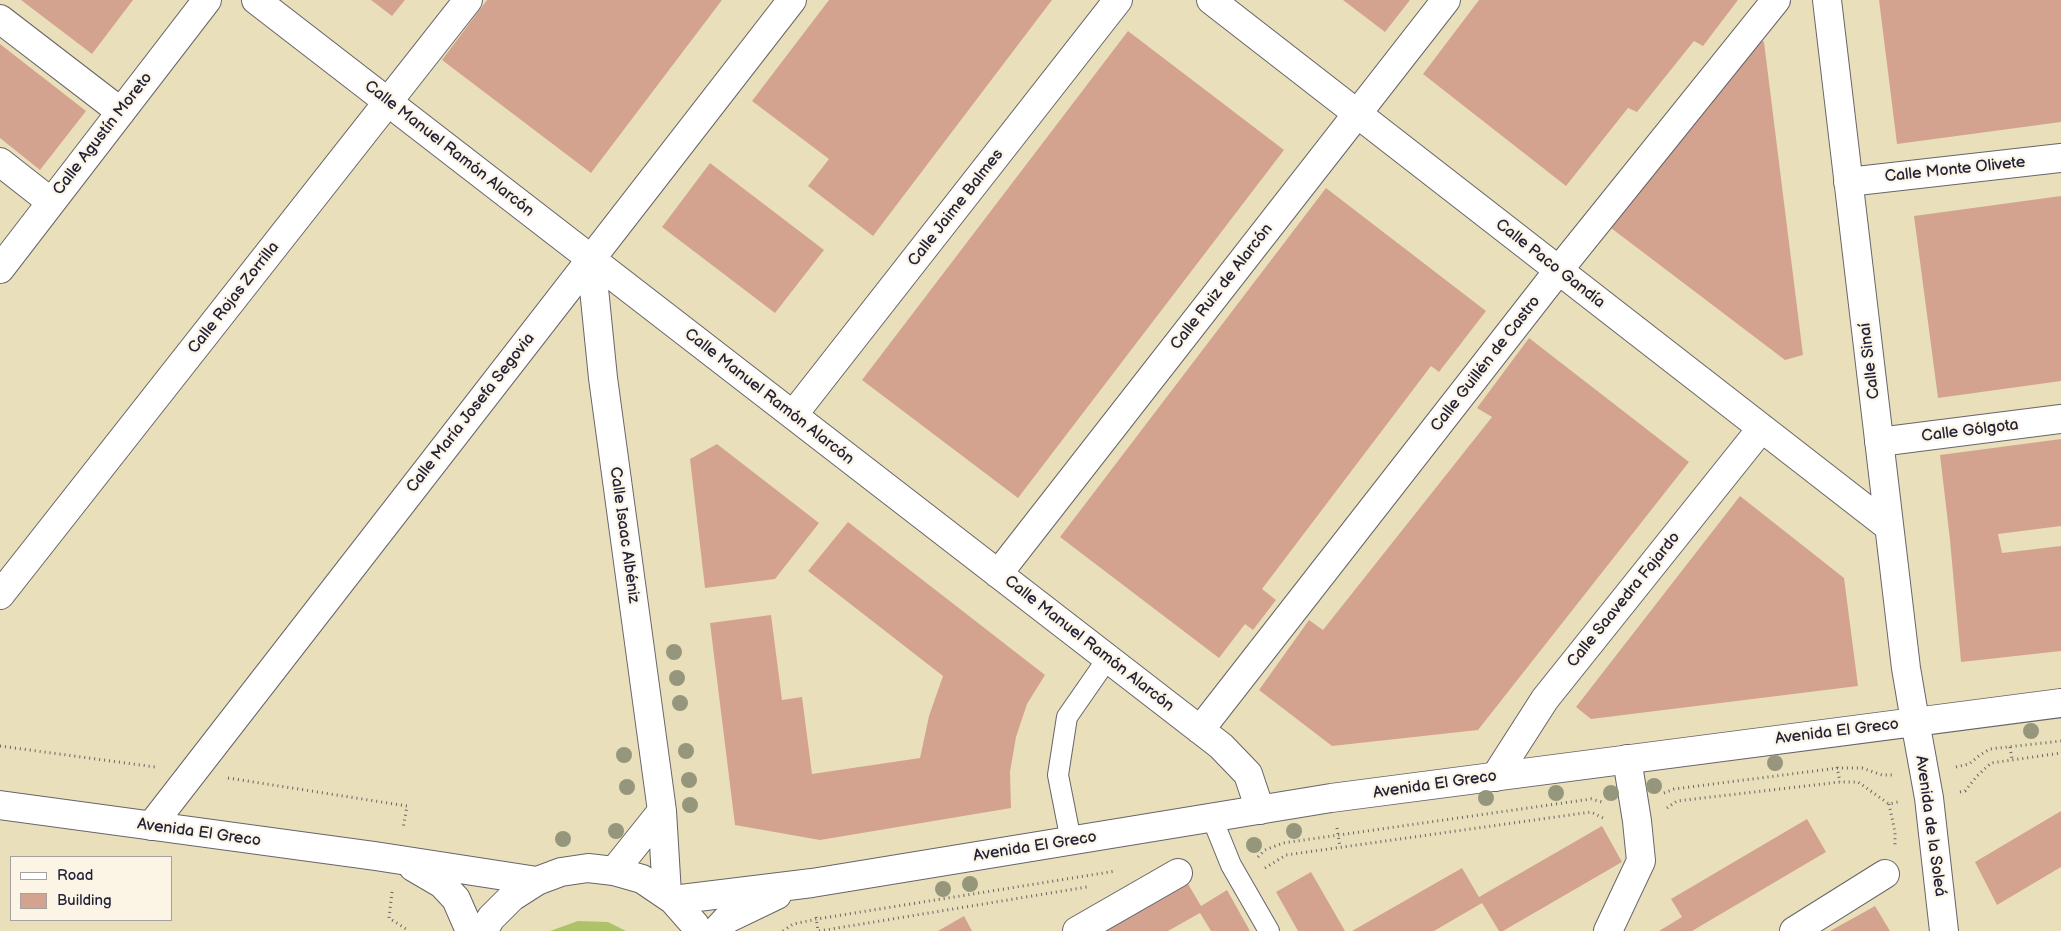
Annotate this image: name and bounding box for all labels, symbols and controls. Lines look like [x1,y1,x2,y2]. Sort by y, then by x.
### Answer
street label: Calle Agustín Moreto [49,69,157,199]
street label: Calle Manuel Ramón Alarcón [360,77,538,221]
street label: Calle Jaime Balmes [904,146,1008,270]
street label: Calle Monte Olivete [1884,153,2026,187]
street label: Calle Paco Gandía [1491,215,1609,313]
street label: Calle Ruiz de Alarcón [1167,220,1277,354]
street label: Calle Rojas Zorrilla [184,238,284,358]
street label: Calle Guillén de Castro [1427,292,1545,436]
street label: Calle Sinaí [1856,322,1884,400]
street label: Calle Manuel Ramón Alarcón [680,325,858,469]
street label: Calle María Josefa Segovia [403,329,539,497]
street label: Calle Gólgota [1920,416,2020,446]
street label: Calle Isaac Albéniz [605,466,643,604]
street label: Calle Saavedra Fajardo [1563,528,1685,672]
street label: Calle Manuel Ramón Alarcón [1000,572,1178,716]
street label: Avenida El Greco [1774,715,1900,749]
street label: Avenida de la Soleá [1911,754,1949,898]
street label: Avenida El Greco [1372,767,1498,803]
street label: Avenida El Greco [136,815,262,851]
street label: Avenida El Greco [972,828,1098,866]
legend [10,856,172,921]
text: Road [57,866,93,885]
text: Building [57,891,112,910]

